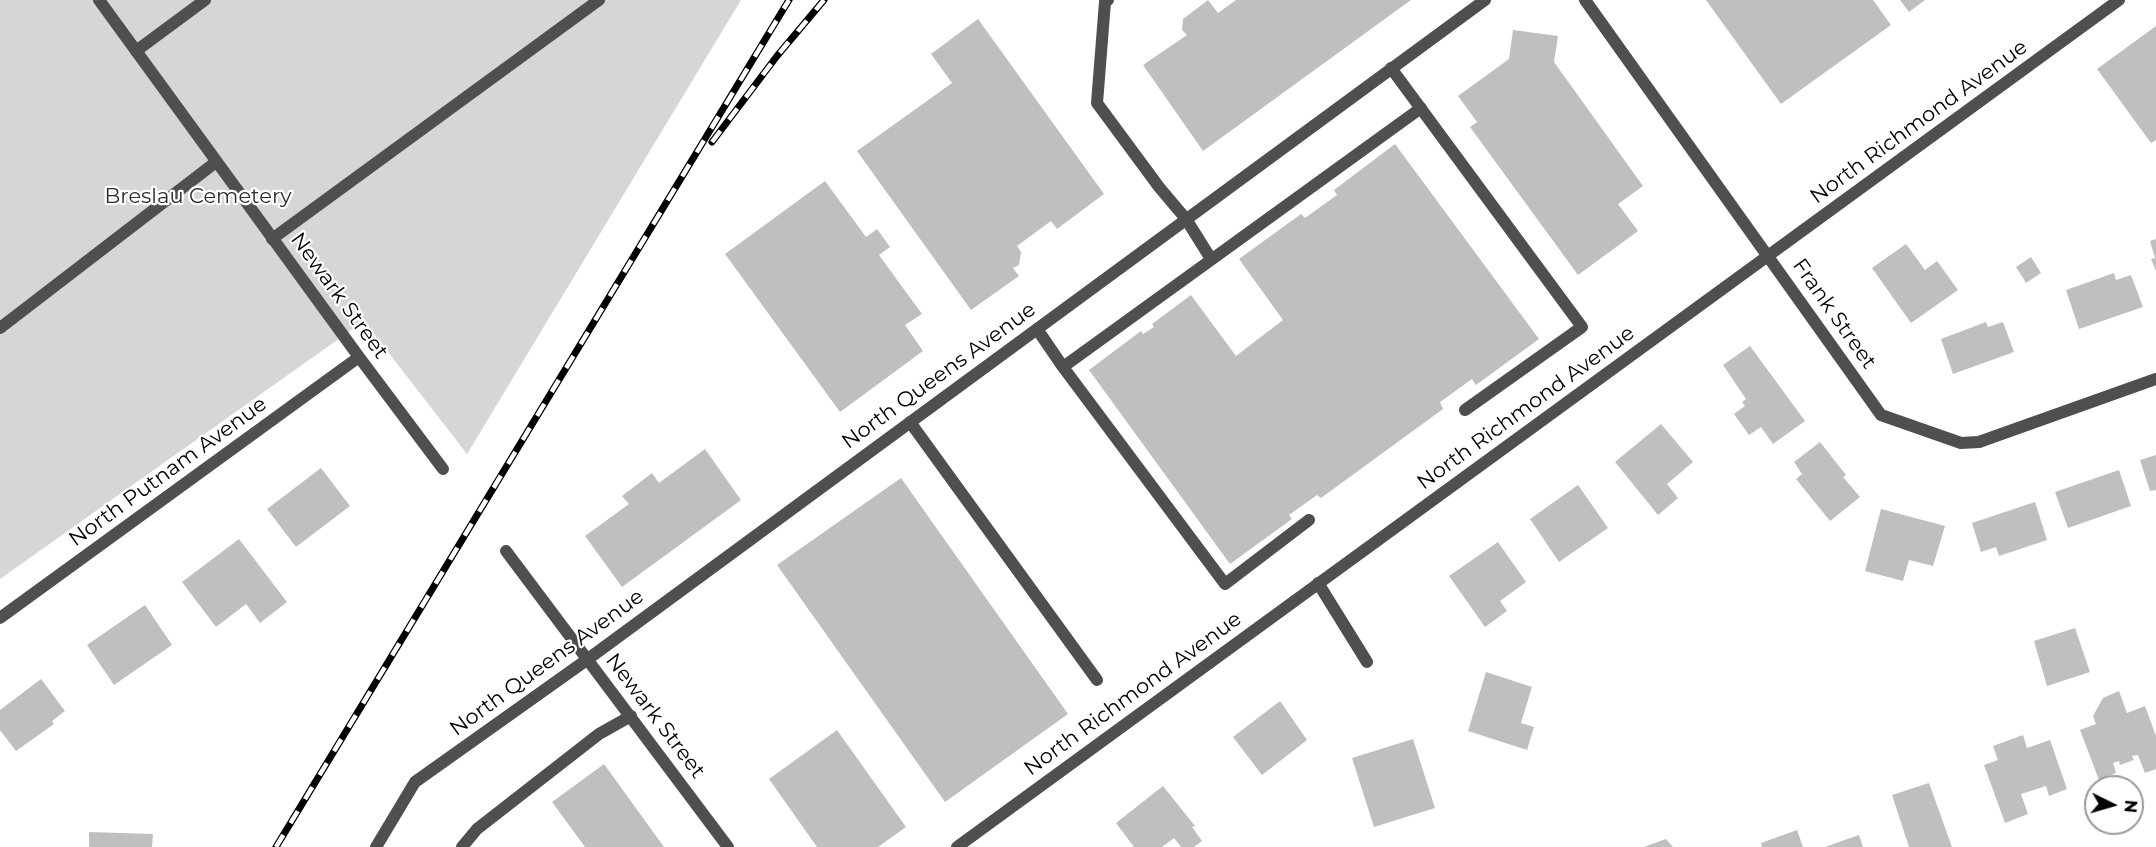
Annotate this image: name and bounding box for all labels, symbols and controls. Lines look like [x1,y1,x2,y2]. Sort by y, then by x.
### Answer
street label: North Richmond Avenue [1805,35,2033,209]
park label: Breslau Cemetery [104,184,292,210]
street label: Newark Street [285,228,393,364]
street label: Frank Street [1787,254,1881,374]
street label: North Queens Avenue [837,297,1041,455]
street label: North Richmond Avenue [1412,321,1640,495]
street label: North Putnam Avenue [64,392,272,552]
street label: North Queens Avenue [445,584,649,742]
street label: North Richmond Avenue [1019,607,1247,781]
street label: Newark Street [600,649,710,783]
north arrow [2084,775,2144,835]
text: N [2120,799,2140,814]

